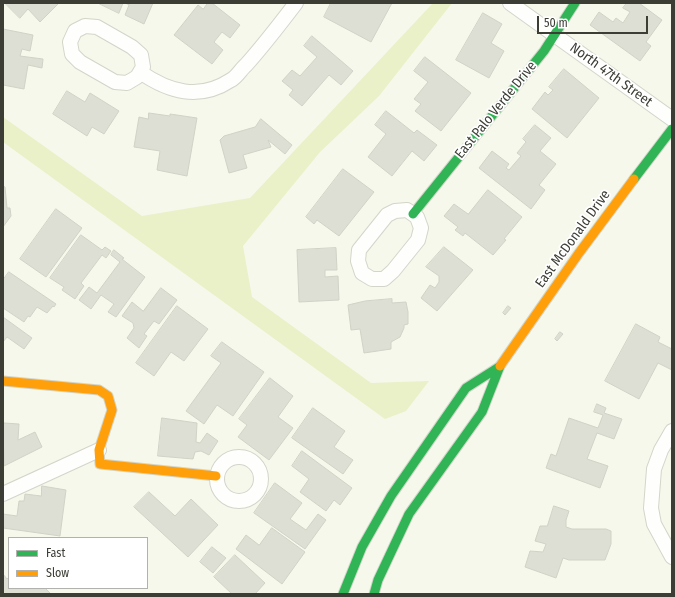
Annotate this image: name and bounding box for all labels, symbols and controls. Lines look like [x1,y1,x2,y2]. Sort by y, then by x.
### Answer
scale bar [539,8,650,34]
text: 50 m [544,16,568,30]
street label: North 47th Street [566,39,656,111]
street label: East Palo Verde Drive [452,58,540,162]
street label: East McDonald Drive [532,187,614,291]
legend [8,537,148,589]
text: Fast [46,546,65,560]
text: Slow [46,566,69,580]

